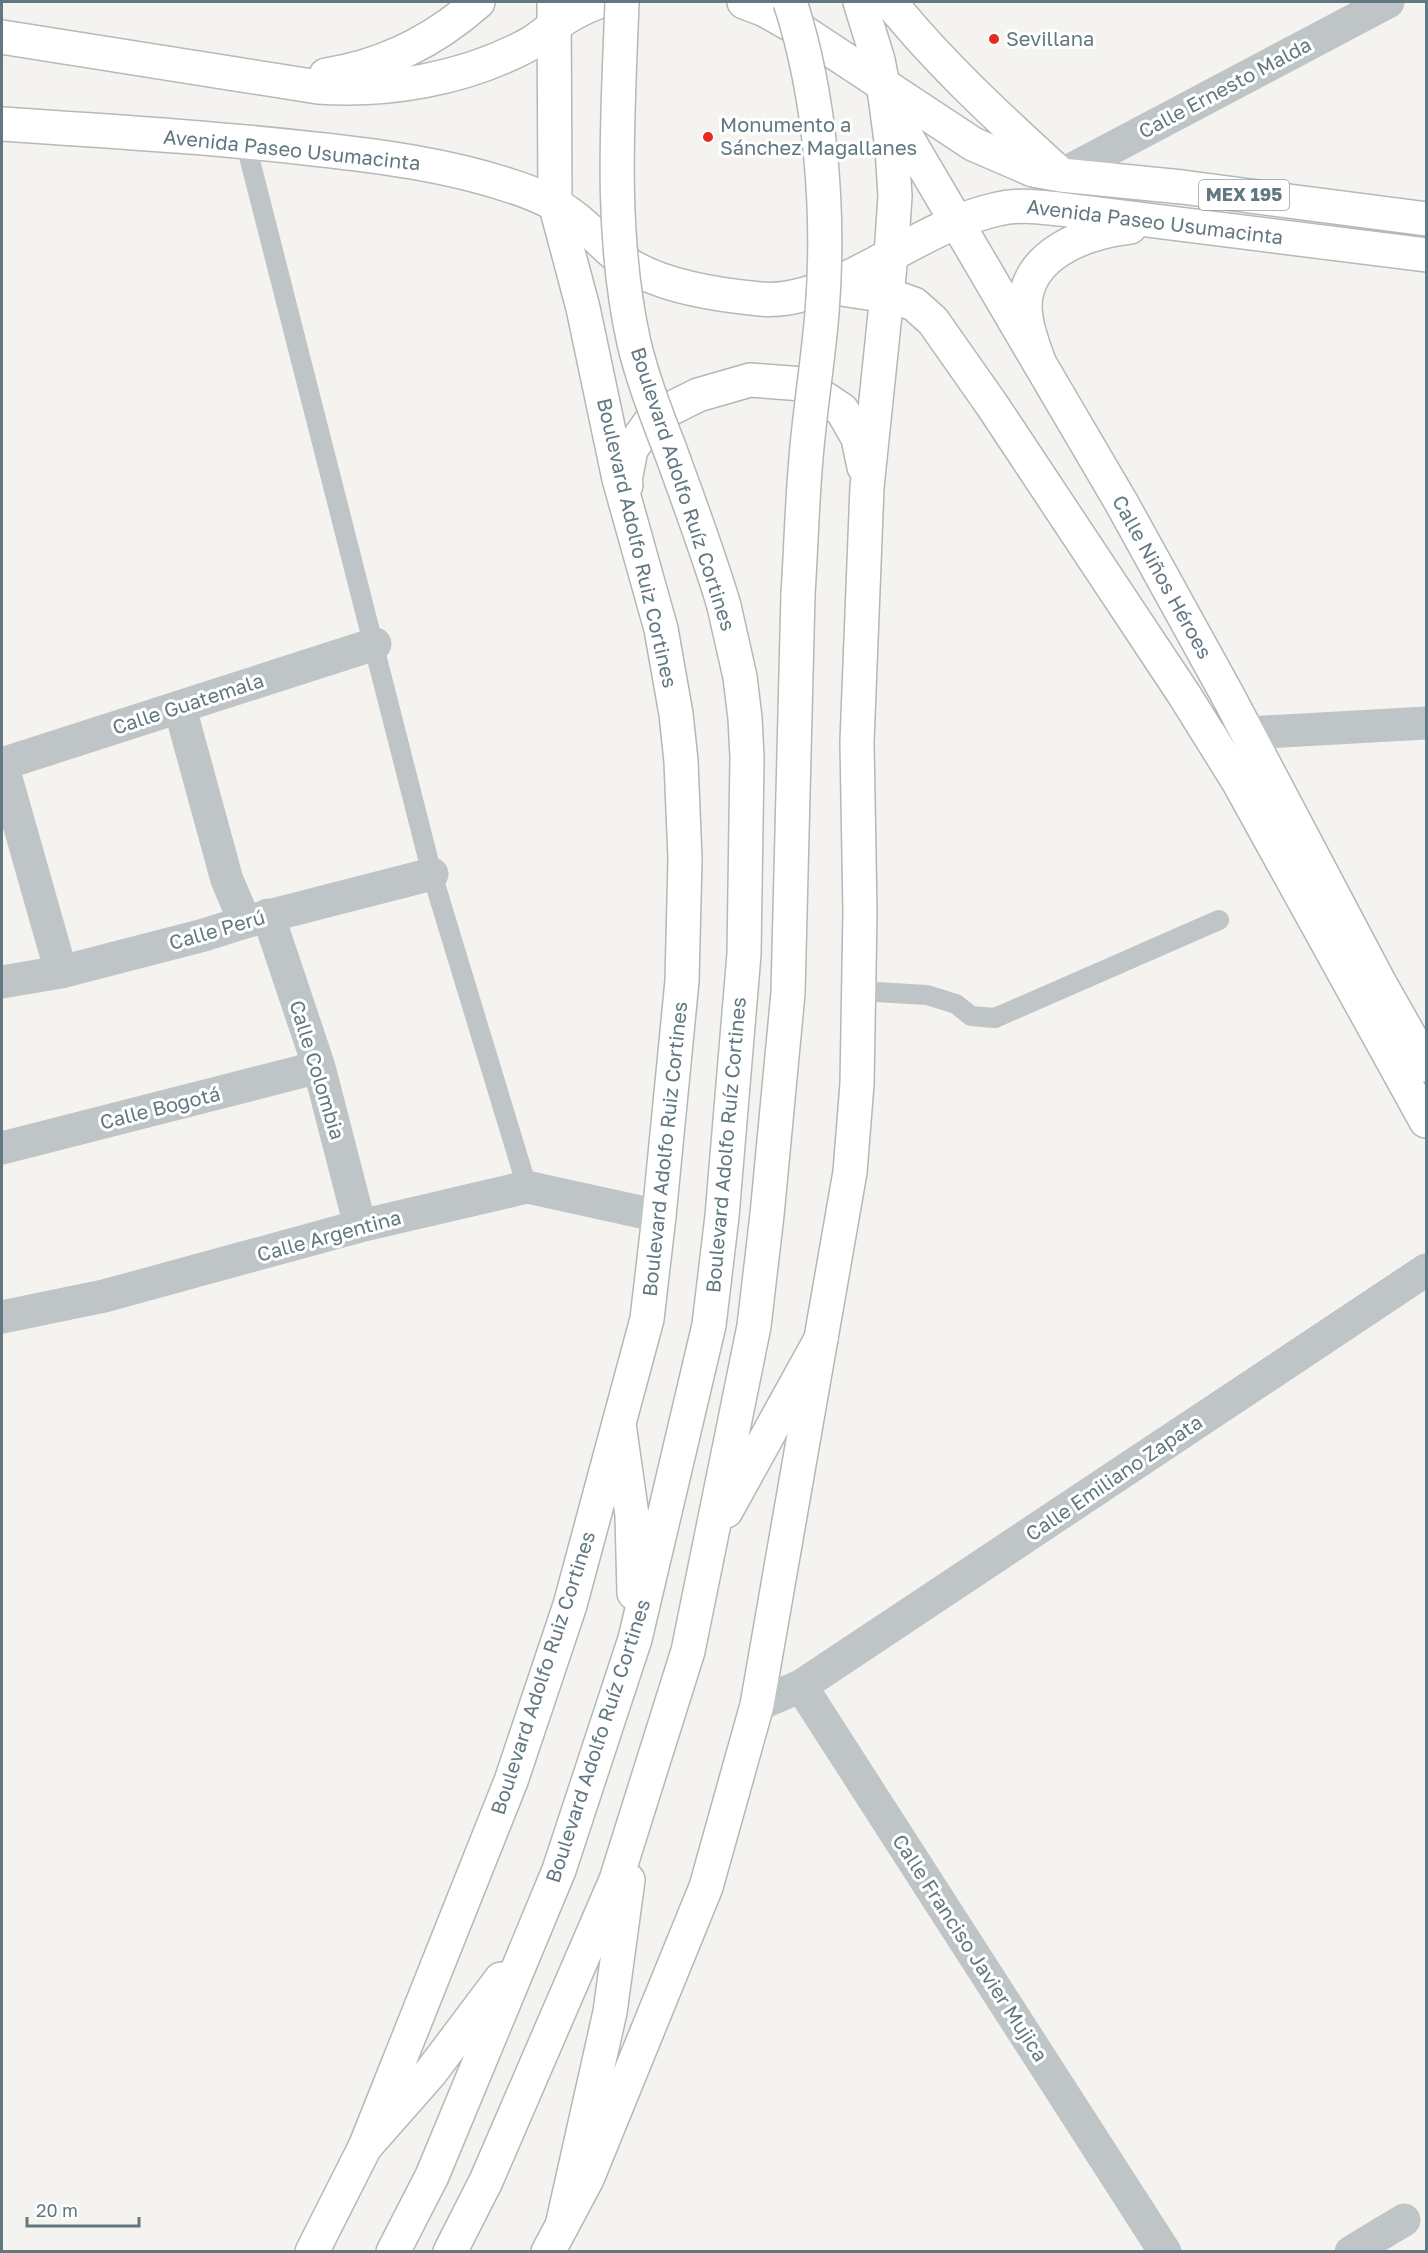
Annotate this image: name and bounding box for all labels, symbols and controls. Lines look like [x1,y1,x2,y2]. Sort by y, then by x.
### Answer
place label: Sevillana [1006,26,1094,50]
street label: Calle Ernesto Malda [1134,31,1315,143]
marker: Sevillana [987,32,1001,46]
place label: Monumento a Sánchez Magallanes [720,112,917,159]
street label: Avenida Paseo Usumacinta [162,124,422,174]
marker: Monumento a Sánchez Magallanes [701,130,715,144]
road number: MEX 195 [1199,180,1289,210]
street label: Avenida Paseo Usumacinta [1026,193,1285,249]
street label: Boulevard Adolfo Ruíz Cortines [627,344,741,634]
street label: Boulevard Adolfo Ruiz Cortines [593,395,683,690]
street label: Calle Niños Héroes [1108,491,1218,662]
street label: Calle Guatemala [109,667,266,739]
street label: Calle Perú [166,904,267,954]
street label: Boulevard Adolfo Ruíz Cortines [700,996,750,1294]
street label: Calle Colombia [285,997,351,1142]
street label: Boulevard Adolfo Ruiz Cortines [637,1000,691,1298]
street label: Calle Bogotá [97,1080,222,1134]
street label: Calle Argentina [254,1204,403,1266]
street label: Calle Emiliano Zapata [1021,1409,1206,1545]
street label: Boulevard Adolfo Ruiz Cortines [485,1528,599,1818]
street label: Boulevard Adolfo Ruíz Cortines [540,1596,654,1886]
street label: Calle Franciso Javier Mujica [888,1829,1053,2066]
scale bar [27,2190,140,2228]
text: 20 m [36,2199,78,2221]

